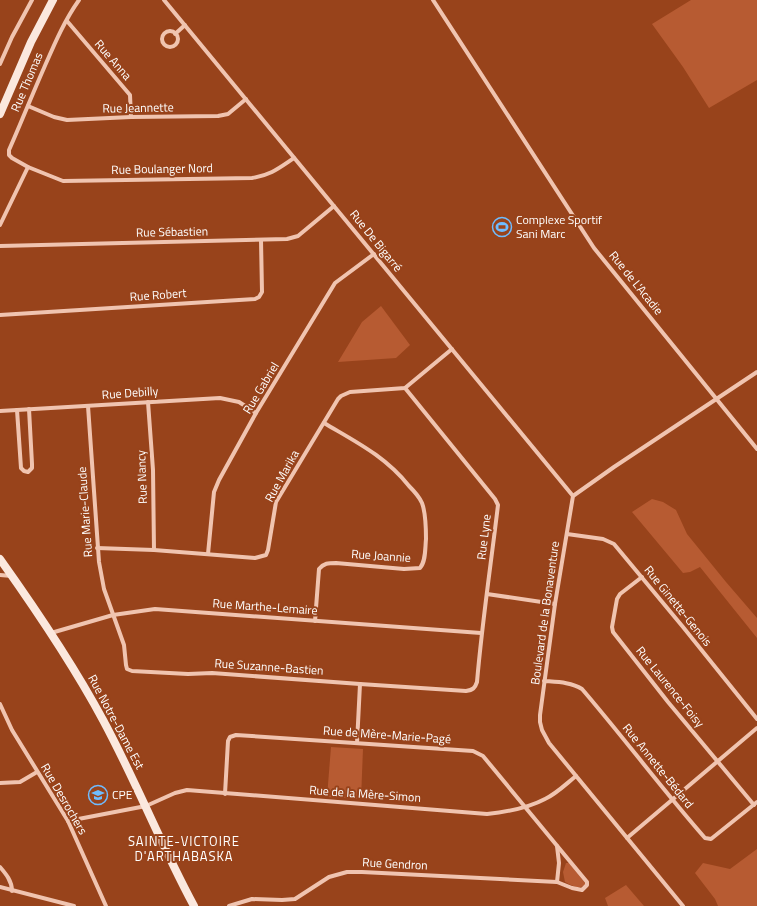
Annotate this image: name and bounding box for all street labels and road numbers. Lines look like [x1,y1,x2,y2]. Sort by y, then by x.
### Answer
street label: Rue Anna [90,35,136,84]
street label: Rue Thomas [5,49,48,115]
street label: Rue Jeannette [102,97,174,118]
street label: Rue Boulanger Nord [111,158,213,179]
street label: Rue De Bigarré [345,205,407,276]
street label: Rue Sébastien [136,221,208,242]
street label: Rue de L'Acadie [605,247,668,319]
street label: Rue Robert [129,283,188,306]
street label: Rue Gabriel [238,358,284,417]
street label: Rue Debilly [101,381,159,404]
street label: Rue Marika [259,446,304,505]
street label: Rue Nancy [131,449,152,504]
street label: Rue Marie-Claude [72,466,97,558]
street label: Rue Lyne [471,513,496,561]
street label: Boulevard de la Bonaventure [525,540,564,686]
street label: Rue Joannie [351,544,412,567]
street label: Rue Ginette-Genois [640,561,717,650]
street label: Rue Marthe-Lemaire [212,593,318,620]
street label: Rue Laurence-Foisy [632,642,709,732]
street label: Rue Suzanne-Bastien [214,653,324,680]
street label: Rue Notre-Dame Est [83,671,150,773]
street label: Rue Annette-Bédard [618,719,699,812]
street label: Rue de Mère-Marie-Pagé [322,721,452,748]
street label: Rue Desrochers [36,760,93,838]
street label: Rue de la Mère-Simon [309,780,422,807]
street label: Rue Gendron [362,852,428,875]

